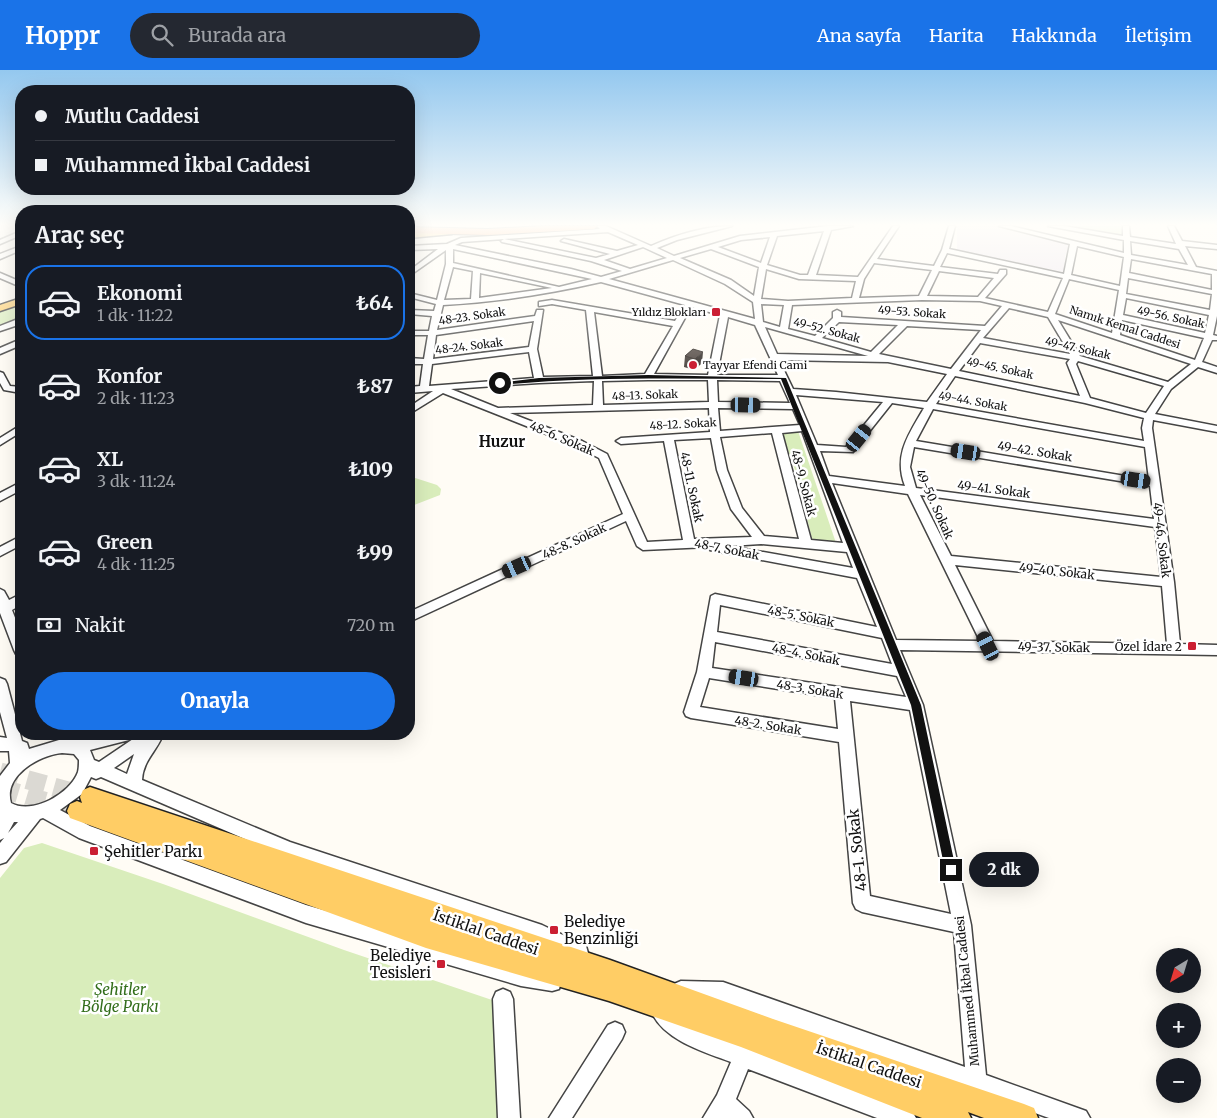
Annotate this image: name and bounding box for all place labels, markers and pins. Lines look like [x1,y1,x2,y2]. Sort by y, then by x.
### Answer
place label: Yıldız Blokları [631,305,706,319]
marker: Yıldız Blokları [710,306,722,318]
place label: Tayyar Efendi Cami [703,358,808,372]
marker: Tayyar Efendi Cami [687,359,699,371]
place label: Özel İdare 2 [1115,639,1182,654]
marker: Özel İdare 2 [1186,640,1198,652]
place label: Şehitler Parkı [104,842,202,861]
marker: Şehitler Parkı [88,845,100,857]
place label: Belediye Benzinliği [564,912,639,948]
marker: Belediye Benzinliği [548,924,560,936]
place label: Belediye Tesisleri [370,946,431,982]
marker: Belediye Tesisleri [435,958,447,970]

